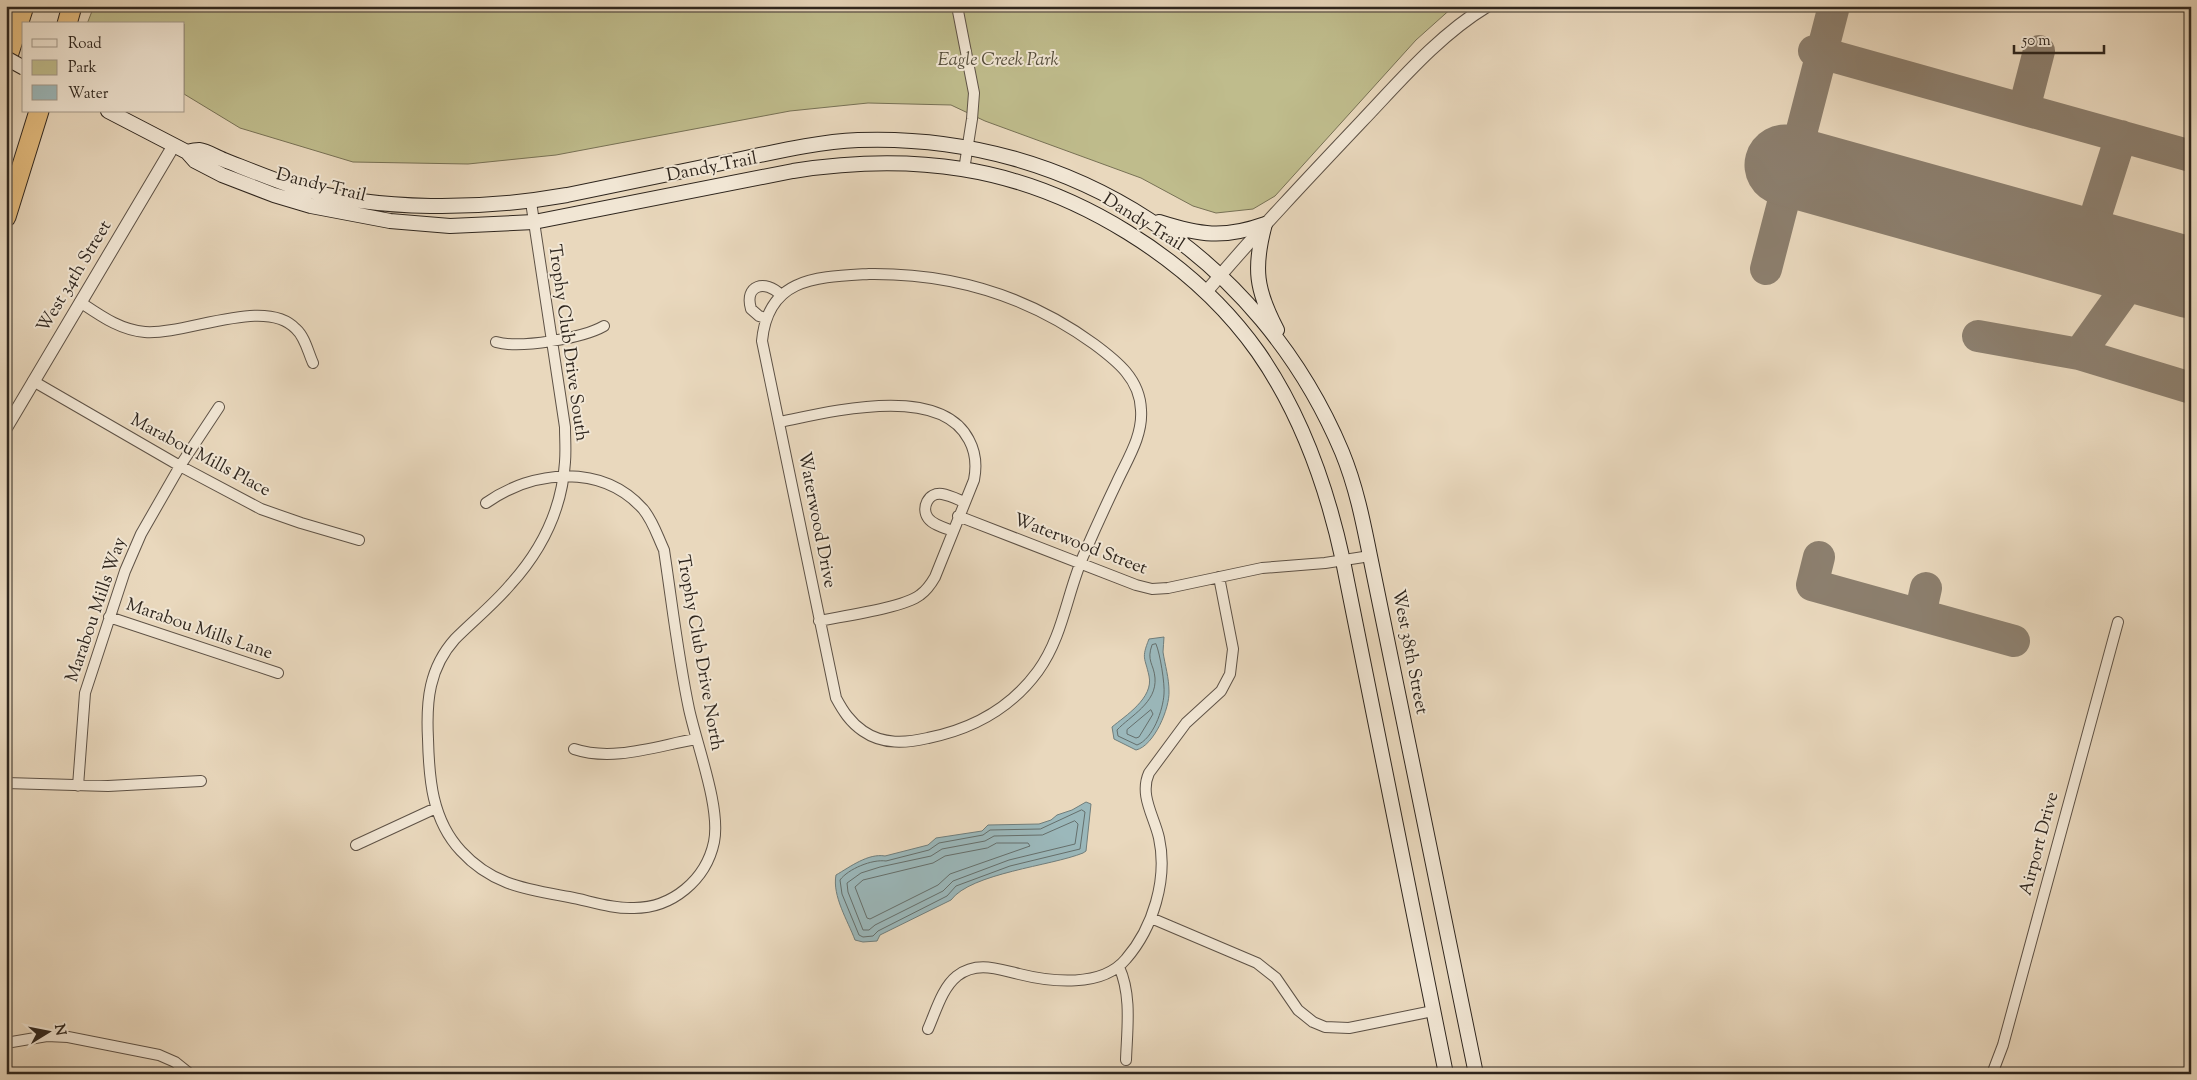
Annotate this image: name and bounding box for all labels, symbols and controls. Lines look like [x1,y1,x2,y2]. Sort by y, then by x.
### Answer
legend [22,22,185,112]
scale bar [2014,22,2104,54]
text: 50 m [2021,31,2051,52]
text: Road [68,34,102,55]
park label: Eagle Creek Park [937,48,1059,74]
text: Park [68,58,97,79]
text: Water [68,84,109,105]
street label: Dandy Trail [664,146,760,190]
street label: Dandy Trail [273,162,369,210]
street label: Dandy Trail [1097,188,1189,258]
street label: West 34th Street [31,216,119,338]
street label: Trophy Club Drive South [540,243,594,444]
street label: Marabou Mills Place [125,408,275,504]
street label: Waterwood Drive [790,450,842,590]
street label: Waterwood Street [1009,508,1151,582]
street label: Marabou Mills Way [60,534,134,686]
street label: Trophy Club Drive North [669,553,729,753]
street label: West 38th Street [1384,587,1434,717]
street label: Marabou Mills Lane [122,593,276,667]
street label: Airport Drive [2014,789,2066,899]
north arrow [22,1008,72,1058]
text: N [48,1023,70,1037]

